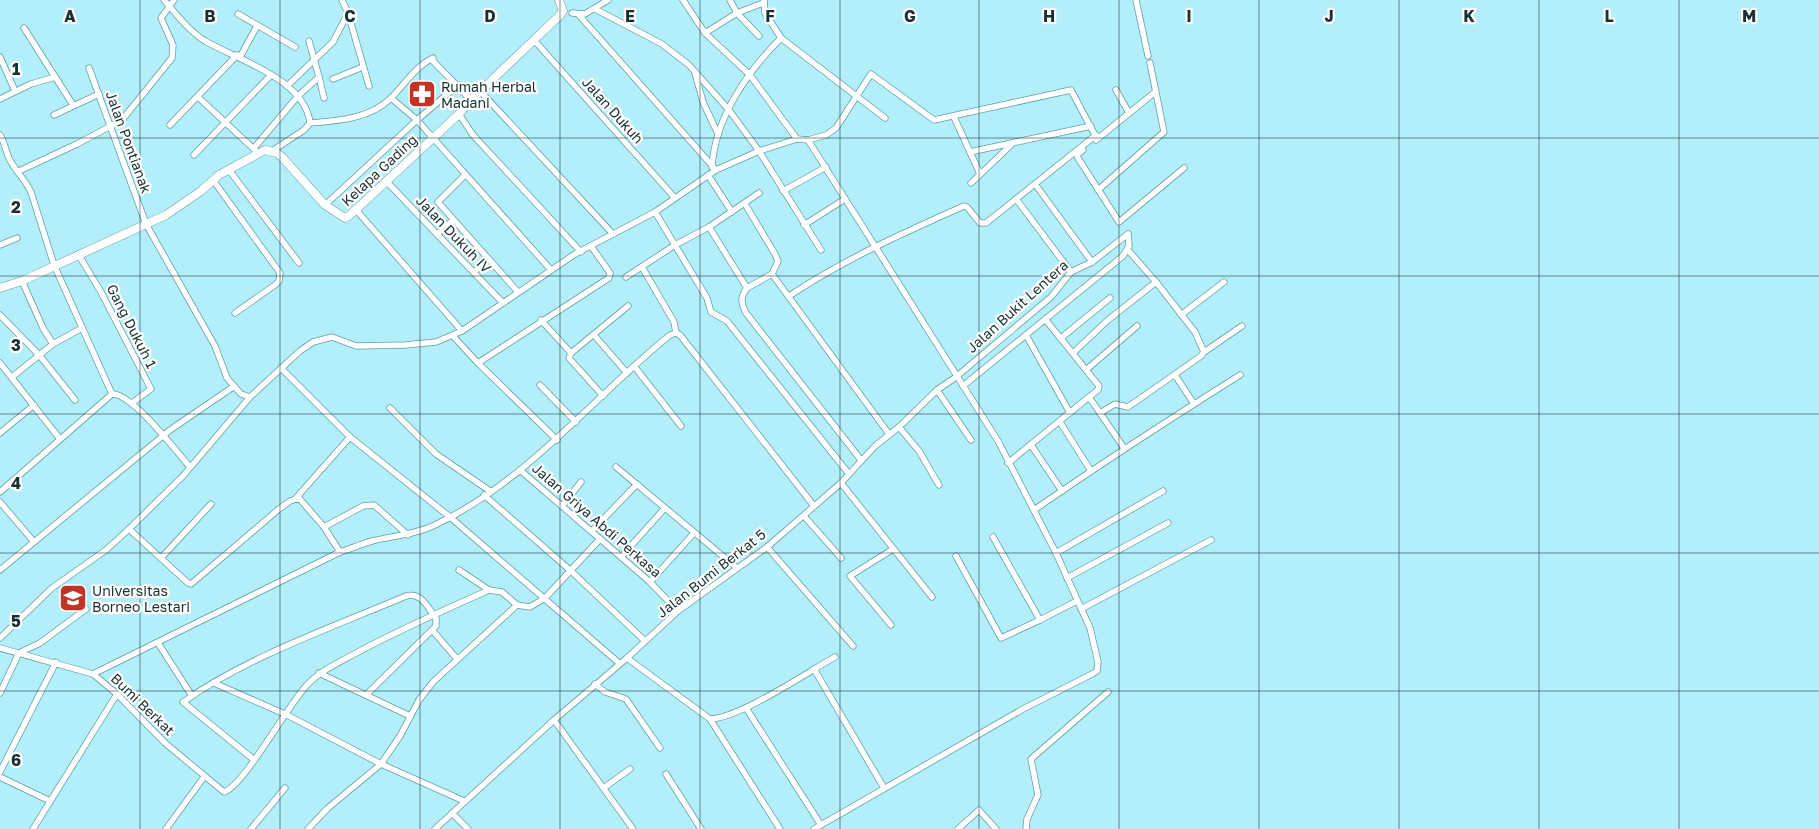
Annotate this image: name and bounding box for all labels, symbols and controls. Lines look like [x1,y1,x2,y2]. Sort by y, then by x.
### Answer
text: A [64,6,76,26]
text: B [204,6,216,26]
text: C [344,6,356,26]
text: D [484,6,496,26]
text: E [625,6,635,26]
text: F [765,6,775,26]
text: G [904,6,916,26]
text: H [1043,6,1055,26]
text: I [1186,6,1192,26]
text: J [1324,6,1334,26]
text: K [1463,6,1475,26]
text: L [1604,6,1614,26]
text: M [1742,6,1756,26]
text: 1 [12,59,20,79]
street label: Jalan Dukuh [579,73,647,147]
place label: Rumah Herbal Madani [441,78,536,111]
pharmacy icon: Rumah Herbal Madani [407,79,437,109]
street label: Jalan Pontianak [103,88,155,196]
street label: Kelapa Gading [338,131,420,209]
street label: Jalan Dukuh IV [413,192,496,277]
text: 2 [11,197,21,217]
street label: Jalan Bukit Lentera [963,256,1071,356]
street label: Gang Dukuh 1 [104,281,161,371]
text: 3 [11,335,21,355]
street label: Jalan Griya Abdi Perkasa [529,459,665,581]
text: 4 [11,473,21,493]
street label: Jalan Bumi Berkat 5 [653,525,769,621]
place label: Universitas Borneo Lestari [92,582,190,615]
school or university icon: Universitas Borneo Lestari [58,583,88,613]
text: 5 [11,611,21,631]
street label: Bumi Berkat [108,670,178,738]
text: 6 [11,750,21,770]

